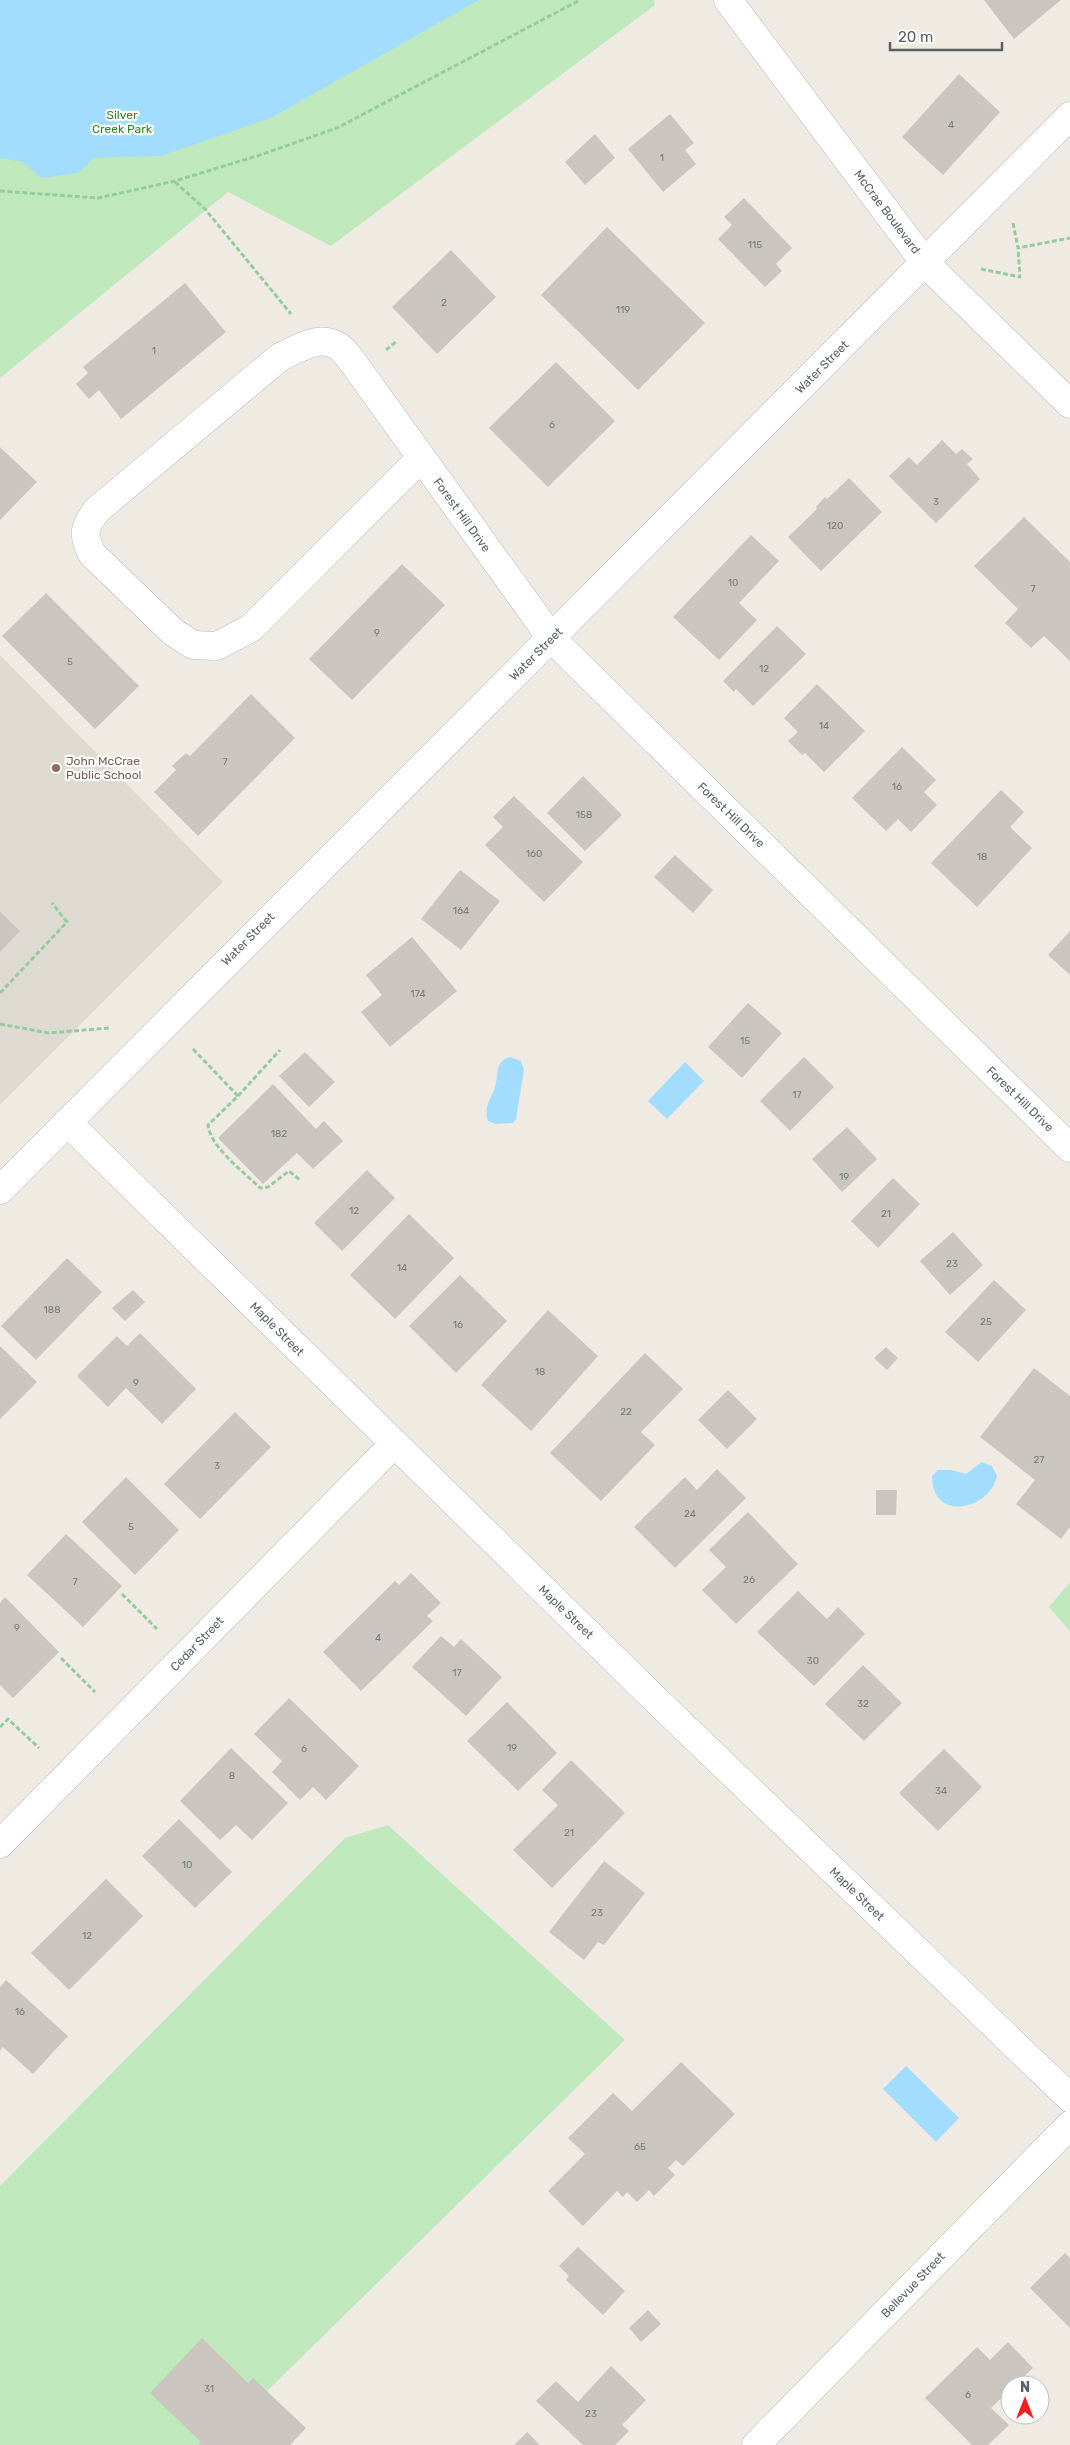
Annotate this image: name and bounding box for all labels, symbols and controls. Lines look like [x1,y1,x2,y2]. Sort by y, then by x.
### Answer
scale bar [890,20,1002,52]
text: 20 m [898,28,933,46]
park label: Silver Creek Park [92,108,153,136]
house number: 4 [948,119,954,131]
house number: 1 [660,152,664,164]
street label: McCrae Boulevard [851,167,923,257]
house number: 115 [748,239,762,251]
house number: 2 [441,297,447,309]
house number: 119 [616,304,630,316]
street label: Water Street [793,337,852,396]
house number: 1 [152,345,156,357]
house number: 6 [549,419,555,431]
street label: Forest Hill Drive [431,475,494,555]
house number: 3 [933,496,939,508]
house number: 120 [827,520,843,532]
house number: 10 [728,577,738,589]
house number: 7 [1030,583,1036,595]
street label: Water Street [507,624,566,683]
house number: 9 [374,627,380,639]
house number: 5 [67,656,73,668]
house number: 12 [759,663,769,675]
house number: 14 [819,720,829,732]
place label: John McCrae Public School [66,754,142,782]
house number: 7 [222,756,228,768]
marker: John McCrae Public School [50,762,62,774]
street label: Forest Hill Drive [695,779,768,851]
house number: 16 [892,781,902,793]
house number: 158 [576,809,592,821]
house number: 160 [526,848,542,860]
house number: 18 [977,851,987,863]
house number: 164 [453,905,469,917]
street label: Water Street [219,909,278,968]
house number: 174 [410,988,426,1000]
house number: 15 [740,1035,750,1047]
street label: Forest Hill Drive [984,1063,1057,1135]
house number: 17 [792,1089,802,1101]
house number: 182 [271,1128,287,1140]
house number: 19 [839,1171,849,1183]
house number: 12 [349,1205,359,1217]
house number: 21 [881,1208,891,1220]
house number: 23 [946,1258,958,1270]
house number: 14 [397,1262,407,1274]
street label: Maple Street [247,1299,307,1359]
house number: 188 [44,1304,61,1316]
house number: 25 [980,1316,992,1328]
house number: 16 [453,1319,463,1331]
house number: 18 [535,1366,545,1378]
house number: 9 [133,1377,139,1389]
house number: 22 [620,1406,632,1418]
house number: 27 [1034,1454,1045,1466]
house number: 3 [214,1460,220,1472]
house number: 24 [684,1508,696,1520]
house number: 5 [128,1521,134,1533]
house number: 26 [743,1574,755,1586]
house number: 7 [72,1576,78,1588]
street label: Maple Street [536,1582,596,1642]
street label: Cedar Street [168,1614,227,1674]
house number: 9 [14,1622,20,1634]
house number: 4 [375,1632,381,1644]
house number: 30 [807,1655,819,1667]
house number: 17 [452,1667,462,1679]
house number: 32 [857,1698,869,1710]
house number: 19 [507,1742,517,1754]
house number: 6 [301,1743,307,1755]
house number: 8 [229,1770,235,1782]
house number: 34 [935,1785,947,1797]
house number: 21 [564,1827,574,1839]
house number: 10 [182,1859,192,1871]
street label: Maple Street [827,1864,887,1924]
house number: 23 [591,1907,603,1919]
house number: 12 [82,1930,92,1942]
house number: 16 [15,2006,25,2018]
house number: 65 [634,2141,646,2153]
street label: Bellevue Street [878,2249,948,2321]
north arrow [1000,2375,1050,2425]
text: N [1020,2379,1030,2396]
house number: 31 [204,2383,214,2395]
house number: 6 [965,2389,971,2401]
house number: 23 [585,2408,597,2420]

